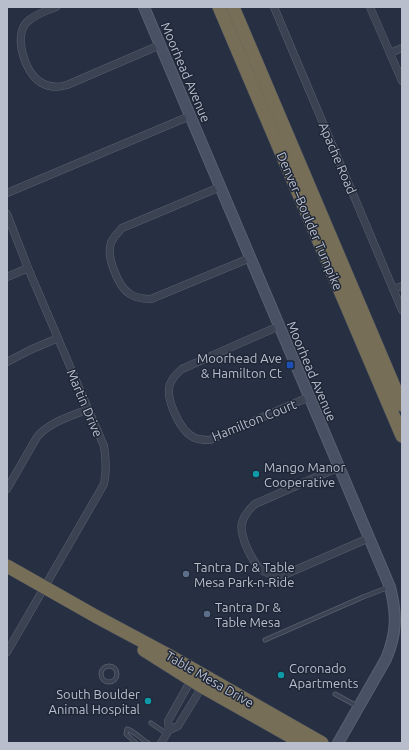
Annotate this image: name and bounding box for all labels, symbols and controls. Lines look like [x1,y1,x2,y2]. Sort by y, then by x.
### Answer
street label: Moorhead Avenue [159,20,213,124]
street label: Apache Road [317,120,359,196]
street label: Denver–Boulder Turnpike [275,150,345,292]
street label: Moorhead Avenue [285,319,339,423]
place label: Moorhead Ave & Hamilton Ct [197,351,282,380]
marker: Moorhead Ave & Hamilton Ct [285,360,295,370]
street label: Martin Drive [64,367,106,439]
street label: Hamilton Court [210,397,298,443]
place label: Mango Manor Cooperative [264,460,345,489]
marker: Mango Manor Cooperative [251,469,261,479]
place label: Tantra Dr & Table Mesa Park-n-Ride [194,560,295,589]
marker: Tantra Dr & Table Mesa Park-n-Ride [181,569,191,579]
place label: Tantra Dr & Table Mesa [215,600,282,629]
marker: Tantra Dr & Table Mesa [202,609,212,619]
street label: Table Mesa Drive [164,648,256,710]
place label: Coronado Apartments [289,661,359,690]
marker: Coronado Apartments [276,670,286,680]
place label: South Boulder Animal Hospital [48,687,141,716]
marker: South Boulder Animal Hospital [143,696,153,706]

